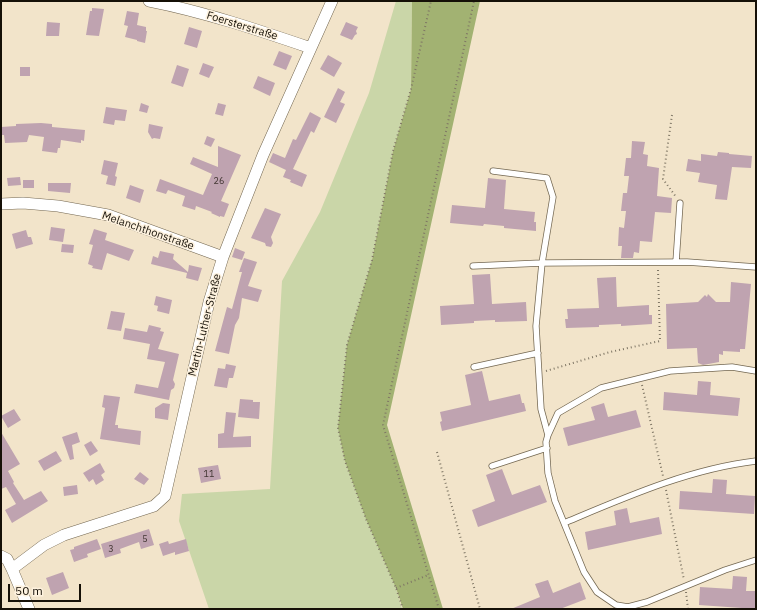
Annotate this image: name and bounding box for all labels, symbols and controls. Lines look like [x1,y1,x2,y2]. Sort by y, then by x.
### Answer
street label: Foersterstraße [205,9,279,43]
house number: 26 [214,176,224,186]
street label: Melanchthonstraße [100,209,196,253]
street label: Martin-Luther-Straße [186,272,224,378]
house number: 11 [204,469,214,479]
house number: 5 [142,534,148,544]
house number: 3 [108,544,114,554]
scale bar [10,576,83,602]
text: 50 m [15,583,43,598]

